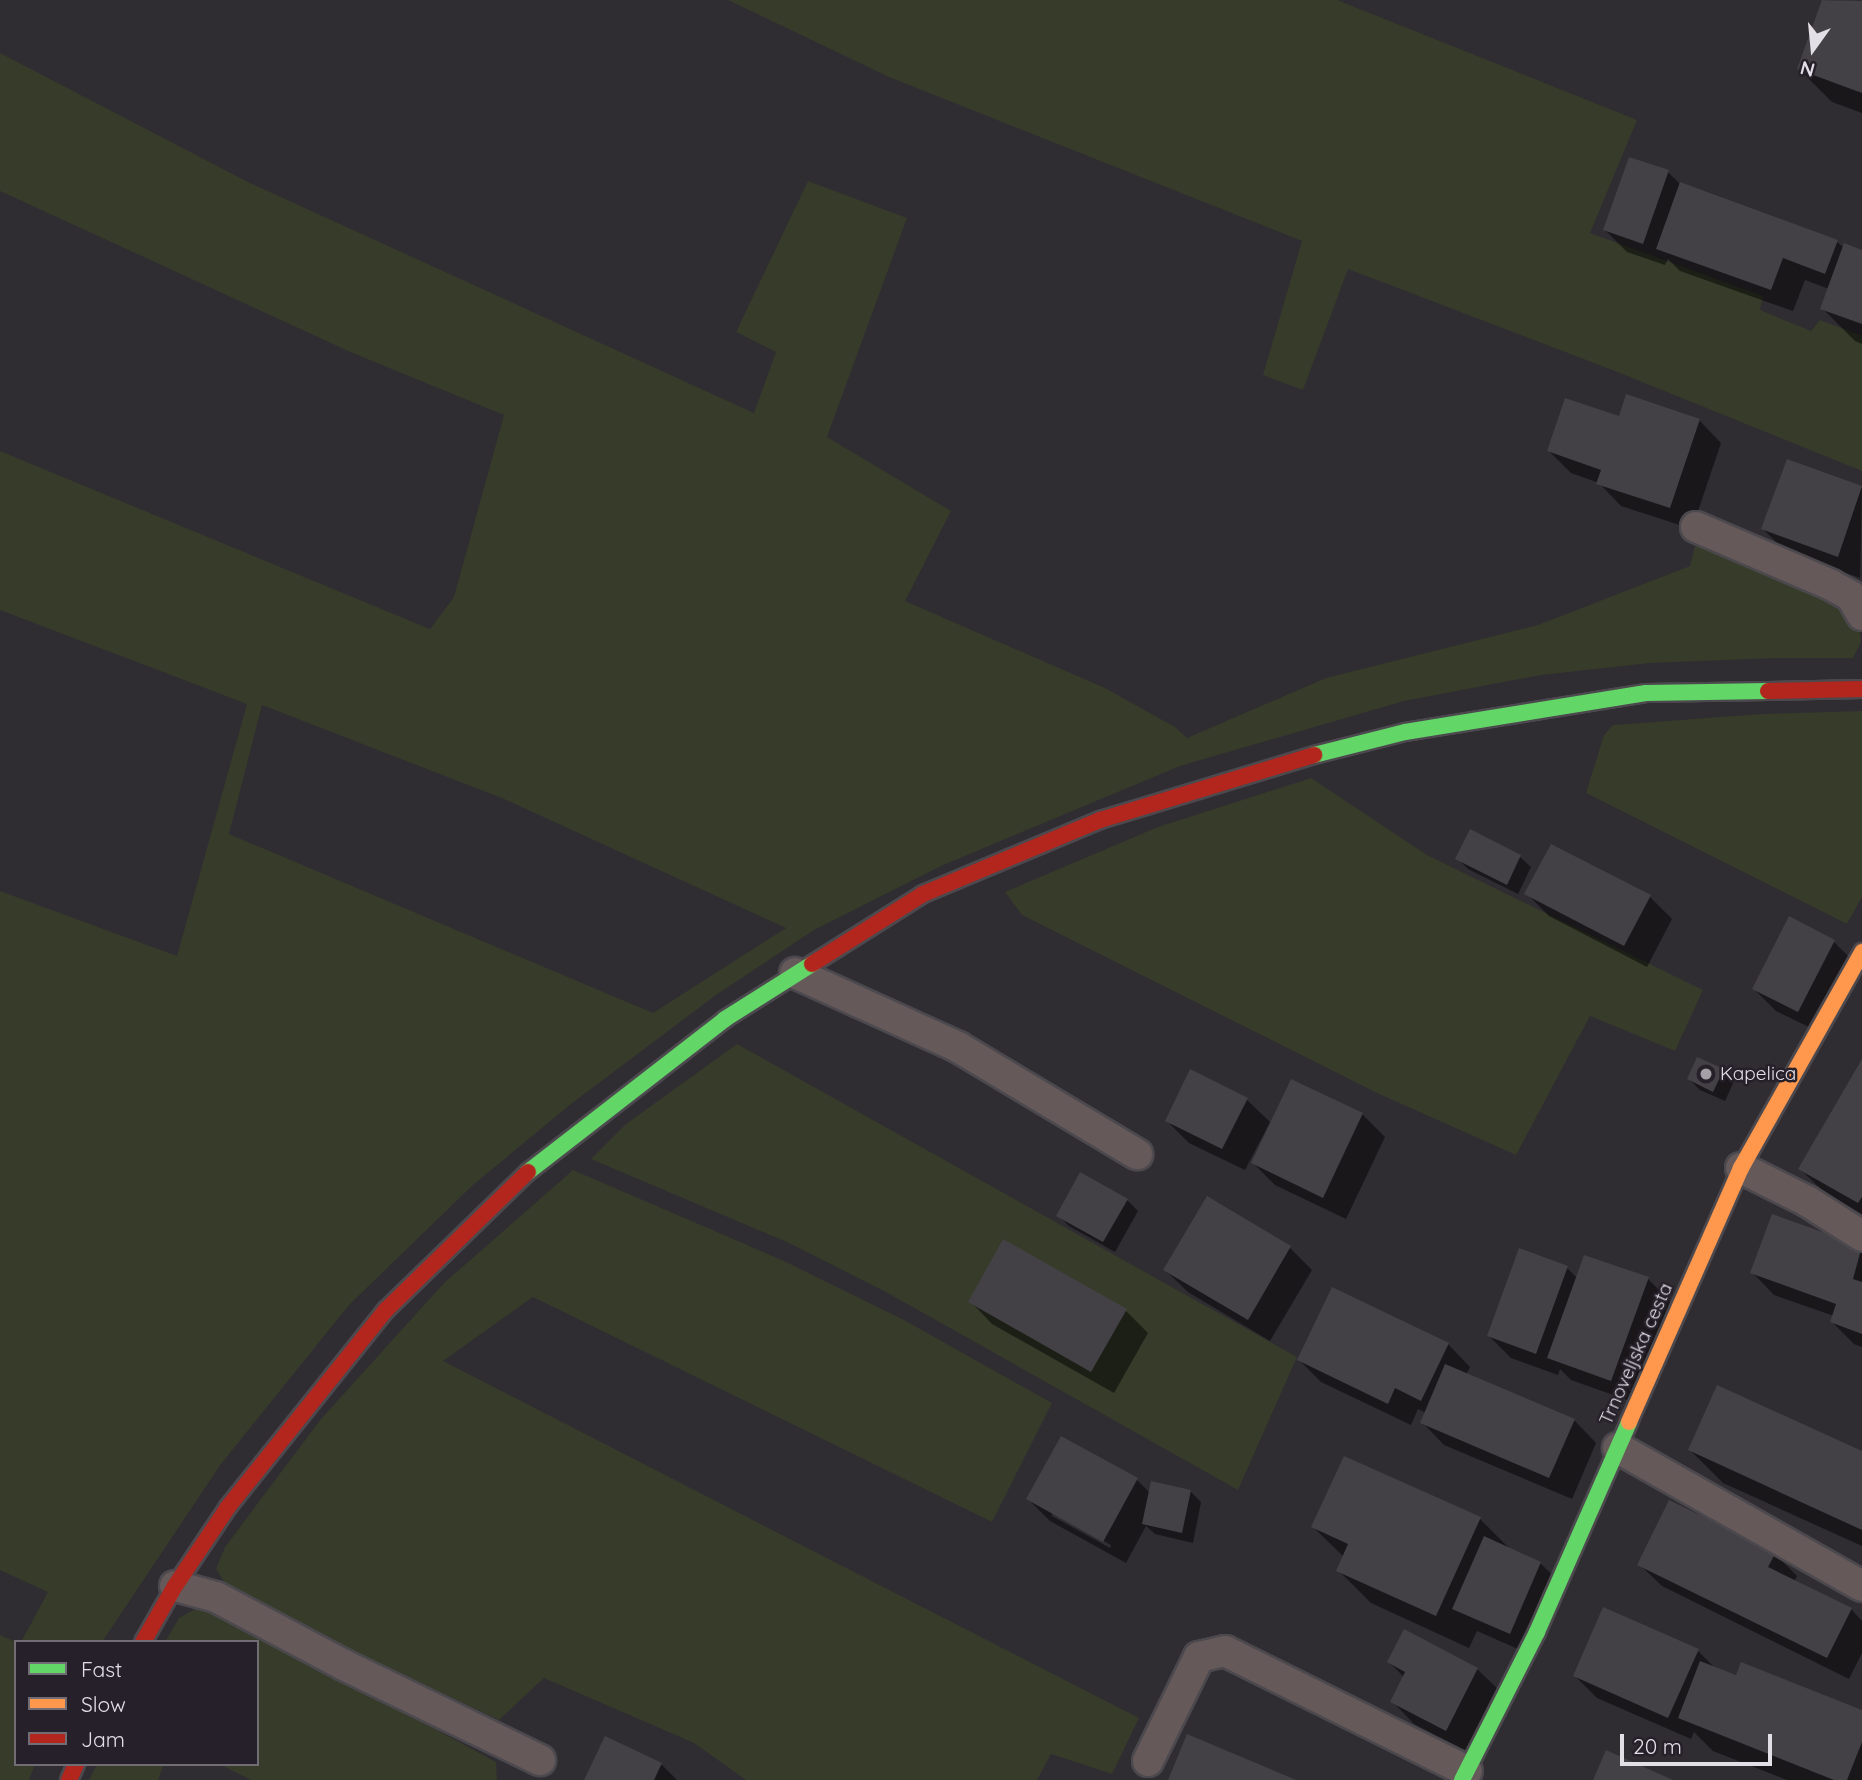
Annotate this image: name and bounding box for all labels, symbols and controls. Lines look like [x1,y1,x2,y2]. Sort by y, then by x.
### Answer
north arrow [1778,14,1848,84]
text: N [1798,56,1817,83]
place label: Kapelica [1720,1063,1796,1085]
marker: Kapelica [1698,1066,1714,1082]
street label: Trnoveljska cesta [1594,1279,1678,1429]
legend [14,1640,259,1766]
text: Fast [81,1656,122,1682]
text: Slow [81,1691,126,1717]
scale bar [1624,1720,1776,1764]
text: Jam [81,1726,125,1752]
text: 20 m [1633,1733,1682,1759]

